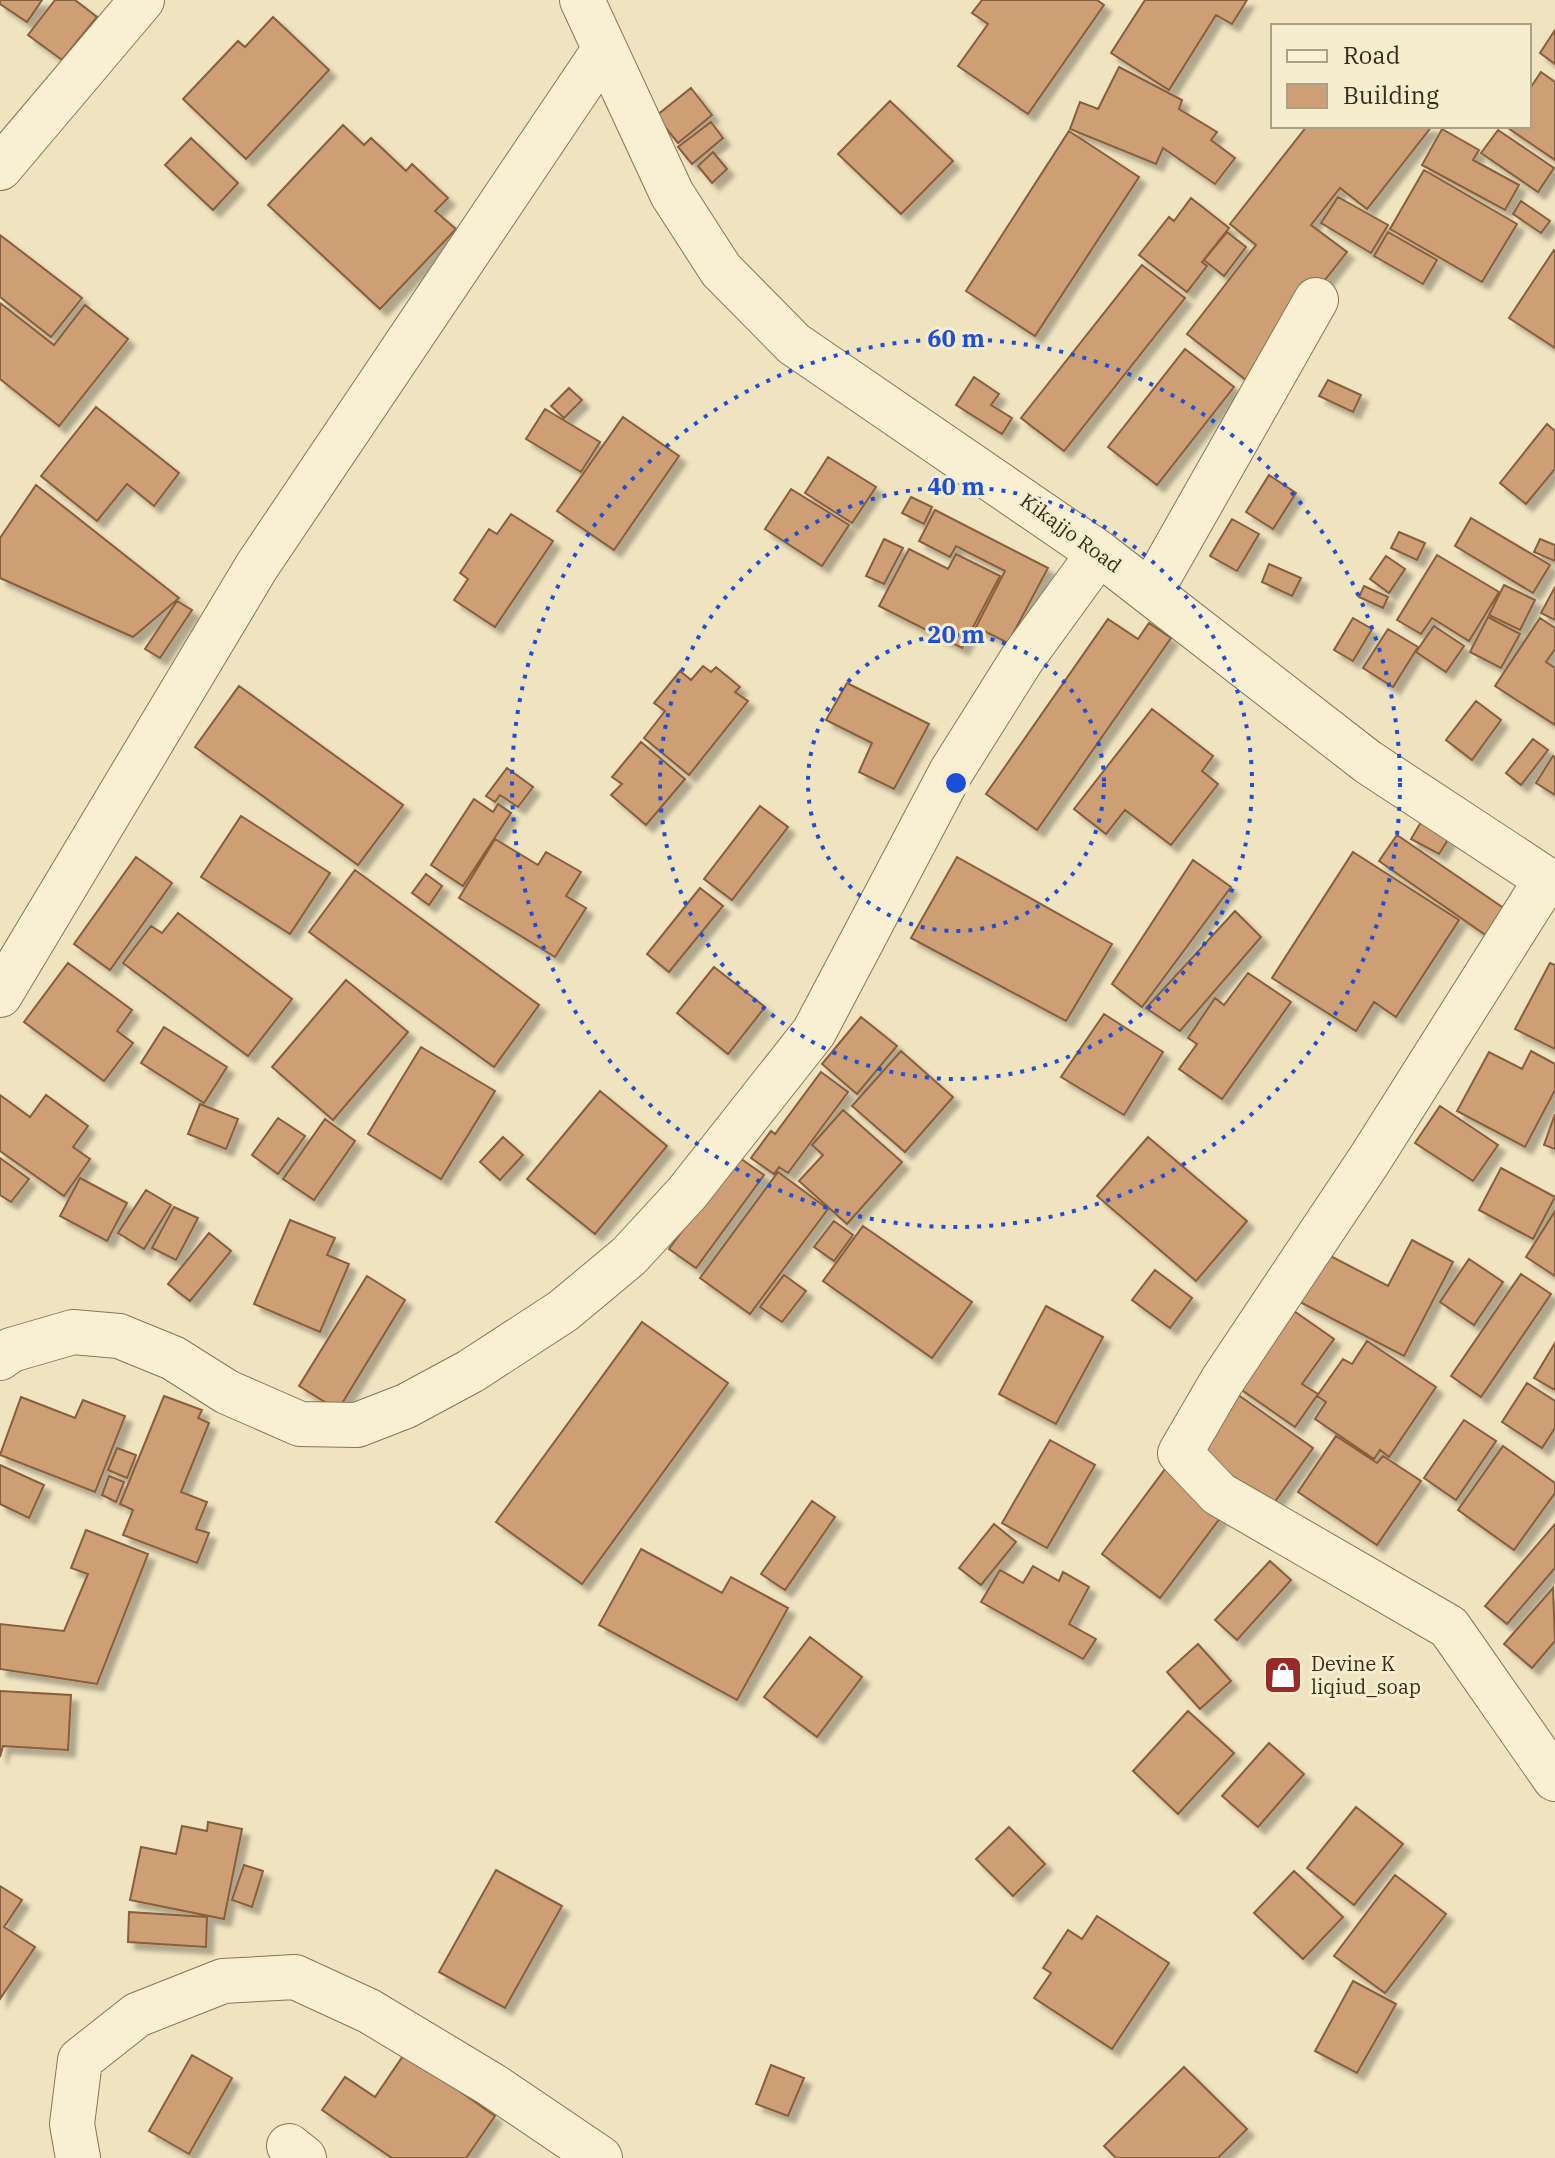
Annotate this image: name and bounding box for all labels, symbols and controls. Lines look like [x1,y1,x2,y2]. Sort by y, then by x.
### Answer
legend [1271,24,1531,128]
text: Road [1343,39,1400,71]
text: Building [1343,79,1439,111]
text: 60 m [927,322,985,354]
text: 40 m [927,470,985,502]
street label: Kikajjo Road [1015,487,1127,578]
text: 20 m [927,618,985,650]
centre of rings [942,769,970,797]
place label: Devine K liqiud_soap [1311,1650,1421,1700]
shop icon: Devine K liqiud_soap [1262,1654,1304,1696]

